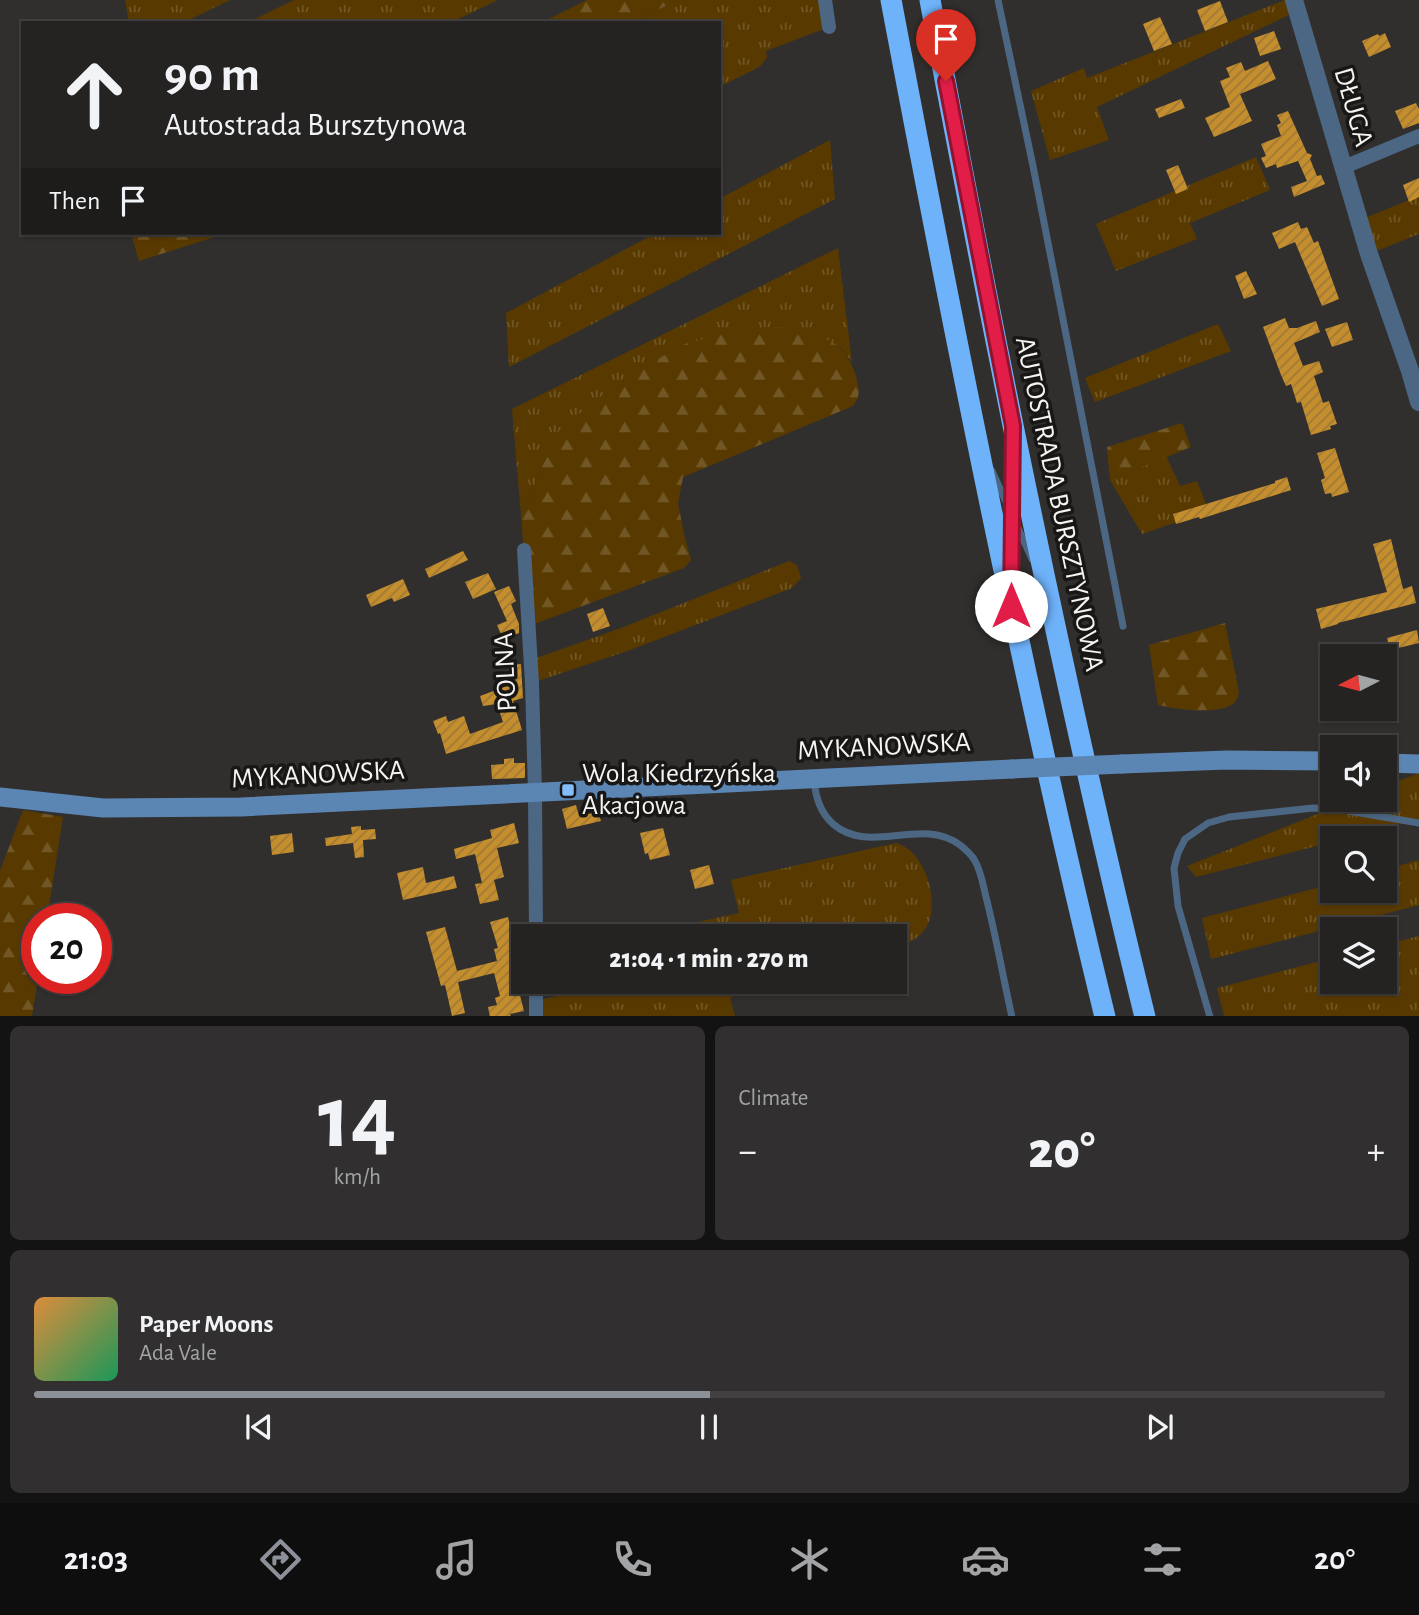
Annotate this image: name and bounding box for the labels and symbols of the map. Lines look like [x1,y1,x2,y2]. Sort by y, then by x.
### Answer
pin [916,9,976,81]
street label: DŁUGA [1328,64,1378,150]
street label: AUTOSTRADA BURSZTYNOWA [1010,334,1108,674]
position arrow [974,569,1048,643]
street label: POLNA [490,632,522,712]
north arrow [1320,644,1396,721]
street label: MYKANOWSKA [797,728,971,766]
street label: MYKANOWSKA [231,756,405,794]
place label: Wola Kiedrzyńska Akacjowa [582,760,776,820]
marker: Wola Kiedrzyńska Akacjowa [560,782,576,798]
speed limit sign: 20 [21,903,112,994]

